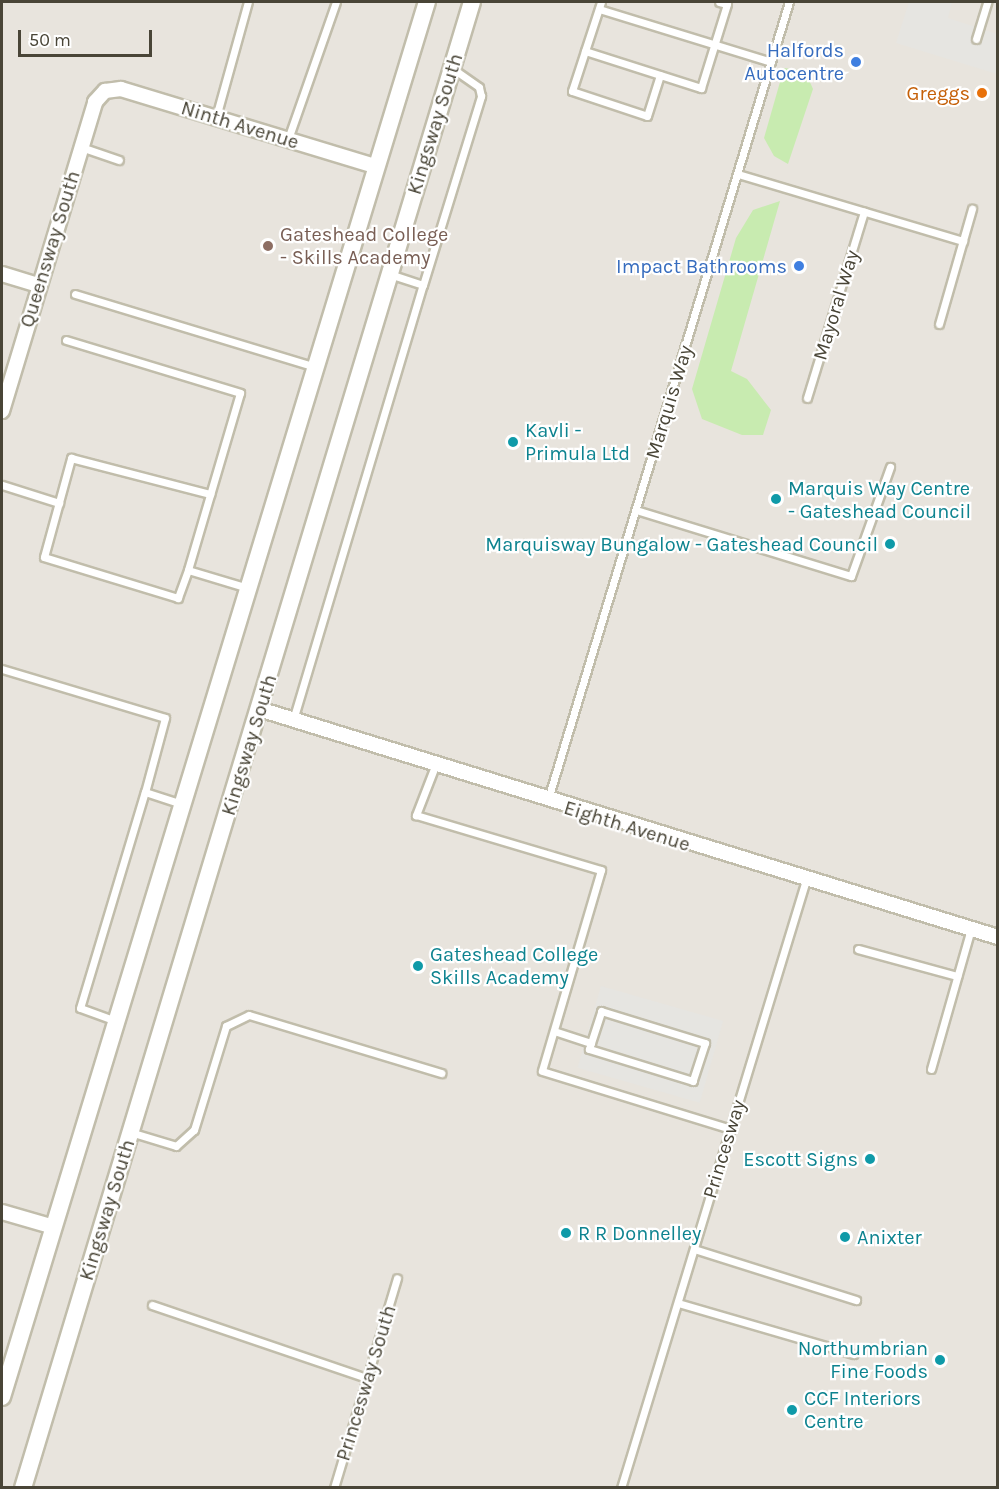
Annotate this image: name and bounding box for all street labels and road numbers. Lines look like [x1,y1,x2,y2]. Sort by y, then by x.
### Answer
street label: Kingsway South [402,51,468,197]
street label: Ninth Avenue [178,96,302,154]
street label: Queensway South [15,168,85,330]
street label: Mayoral Way [808,247,864,363]
street label: Marquis Way [640,342,698,462]
street label: Kingsway South [216,672,282,818]
street label: Eighth Avenue [561,795,693,857]
street label: Princesway [698,1097,750,1201]
street label: Kingsway South [74,1137,140,1283]
street label: Princesway South [331,1302,401,1464]

